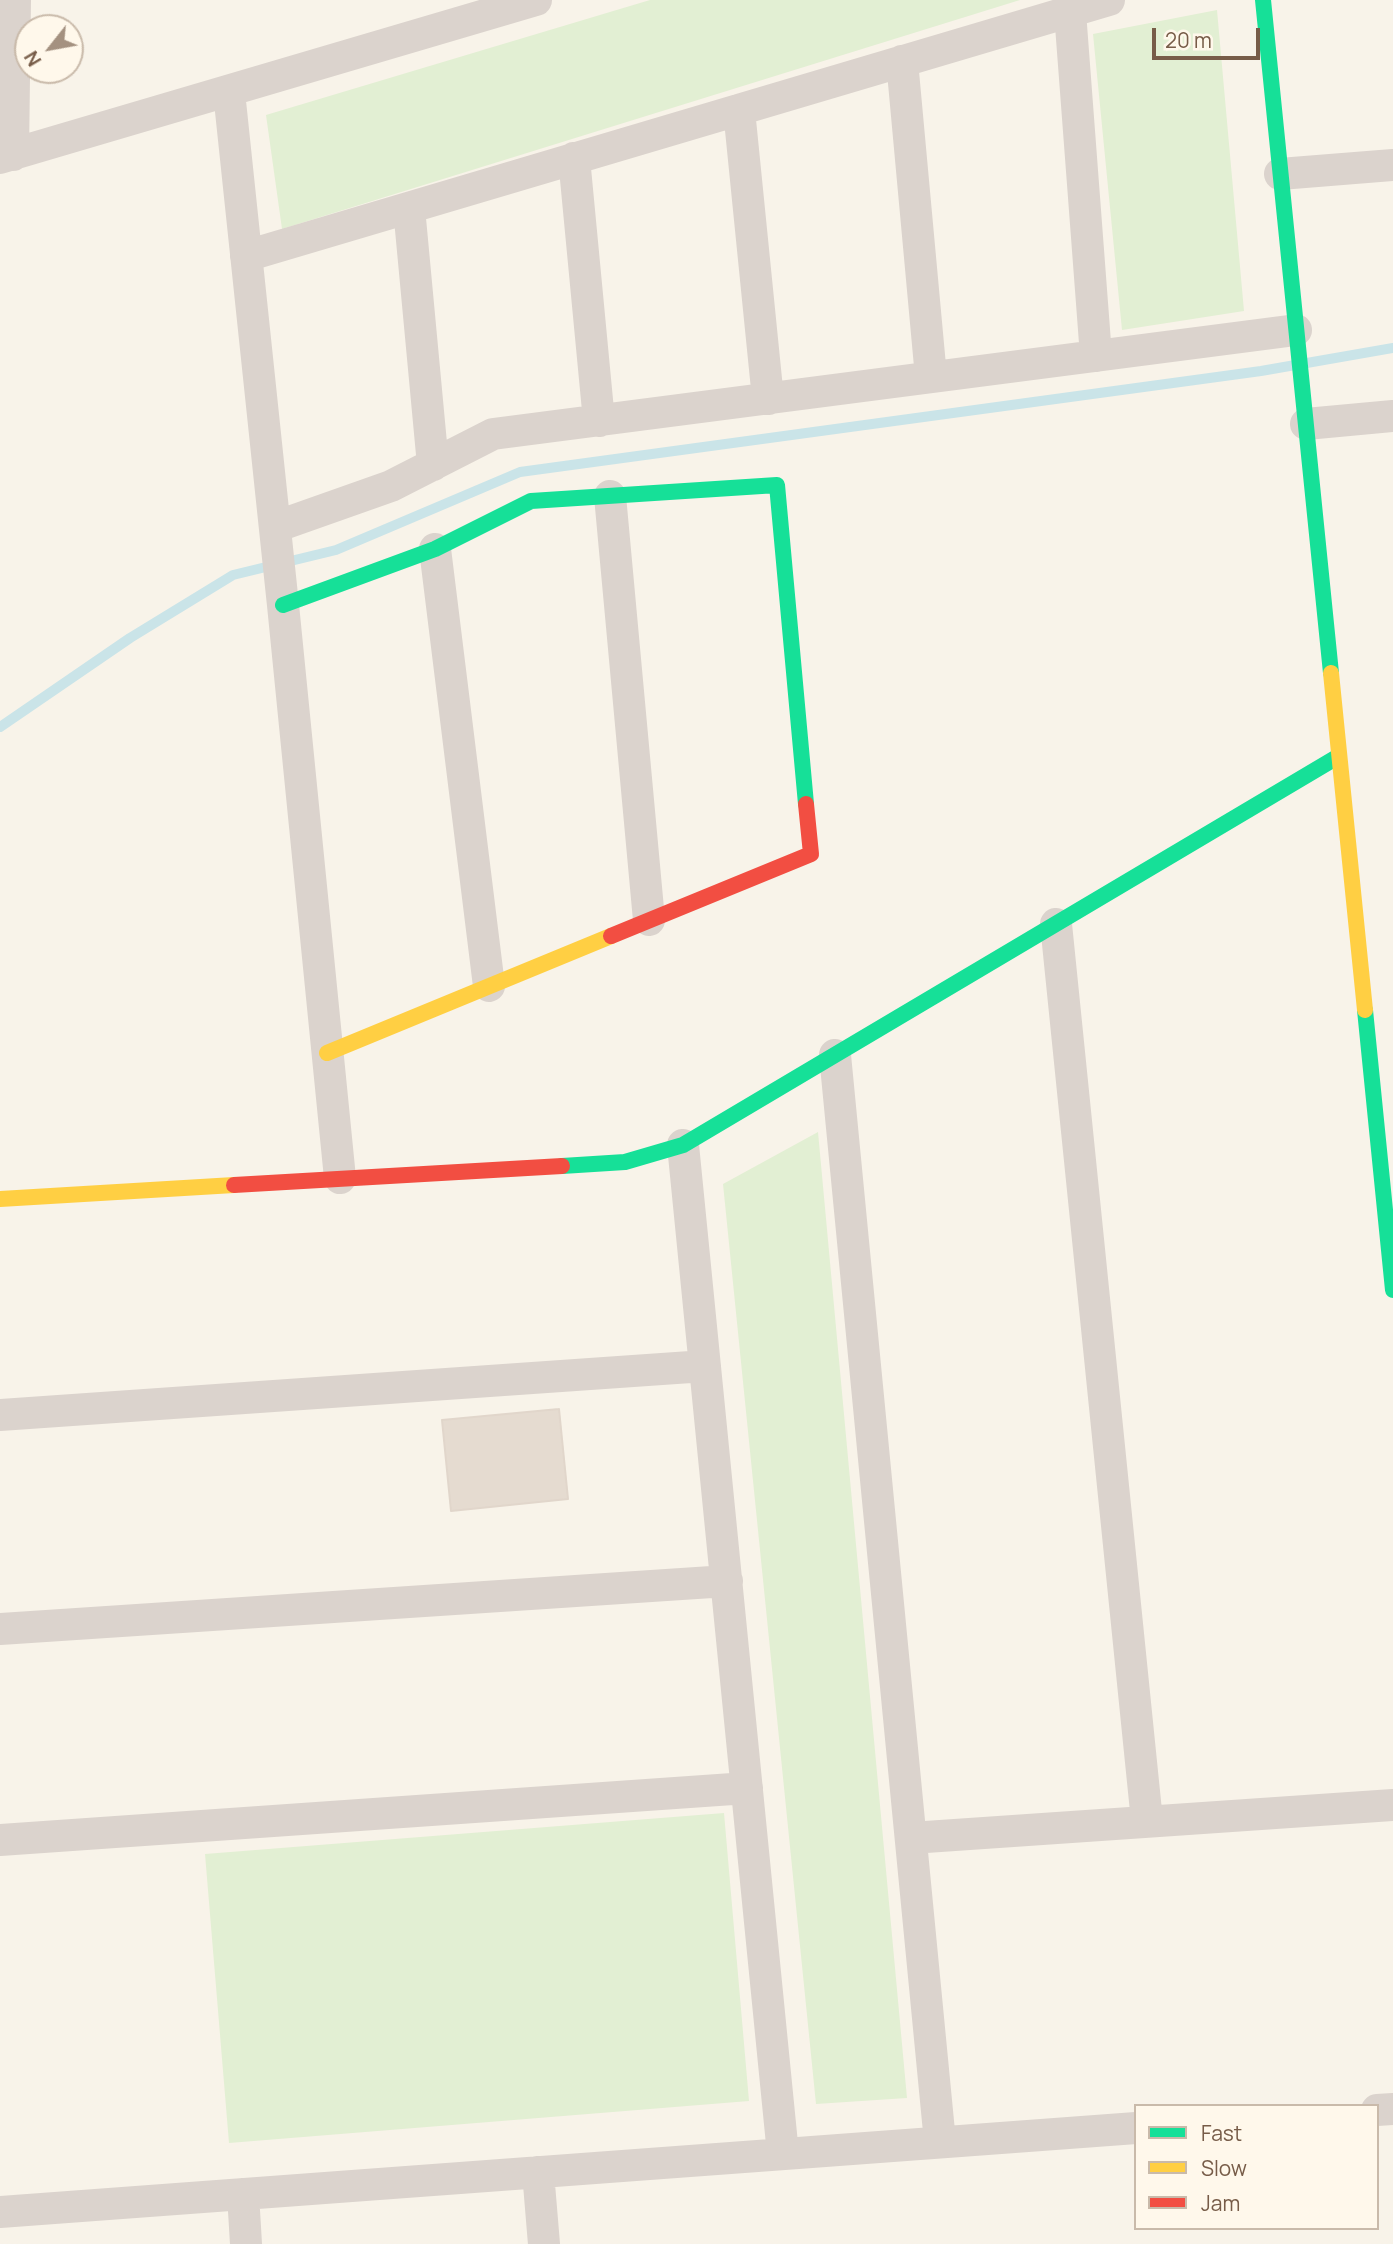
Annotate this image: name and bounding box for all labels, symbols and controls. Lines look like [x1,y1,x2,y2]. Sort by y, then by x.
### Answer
north arrow [14,14,84,84]
scale bar [1155,14,1264,58]
text: 20 m [1165,26,1212,54]
text: N [18,46,47,71]
legend [1134,2104,1379,2230]
text: Fast [1201,2119,1242,2147]
text: Slow [1201,2154,1247,2182]
text: Jam [1201,2189,1240,2217]

